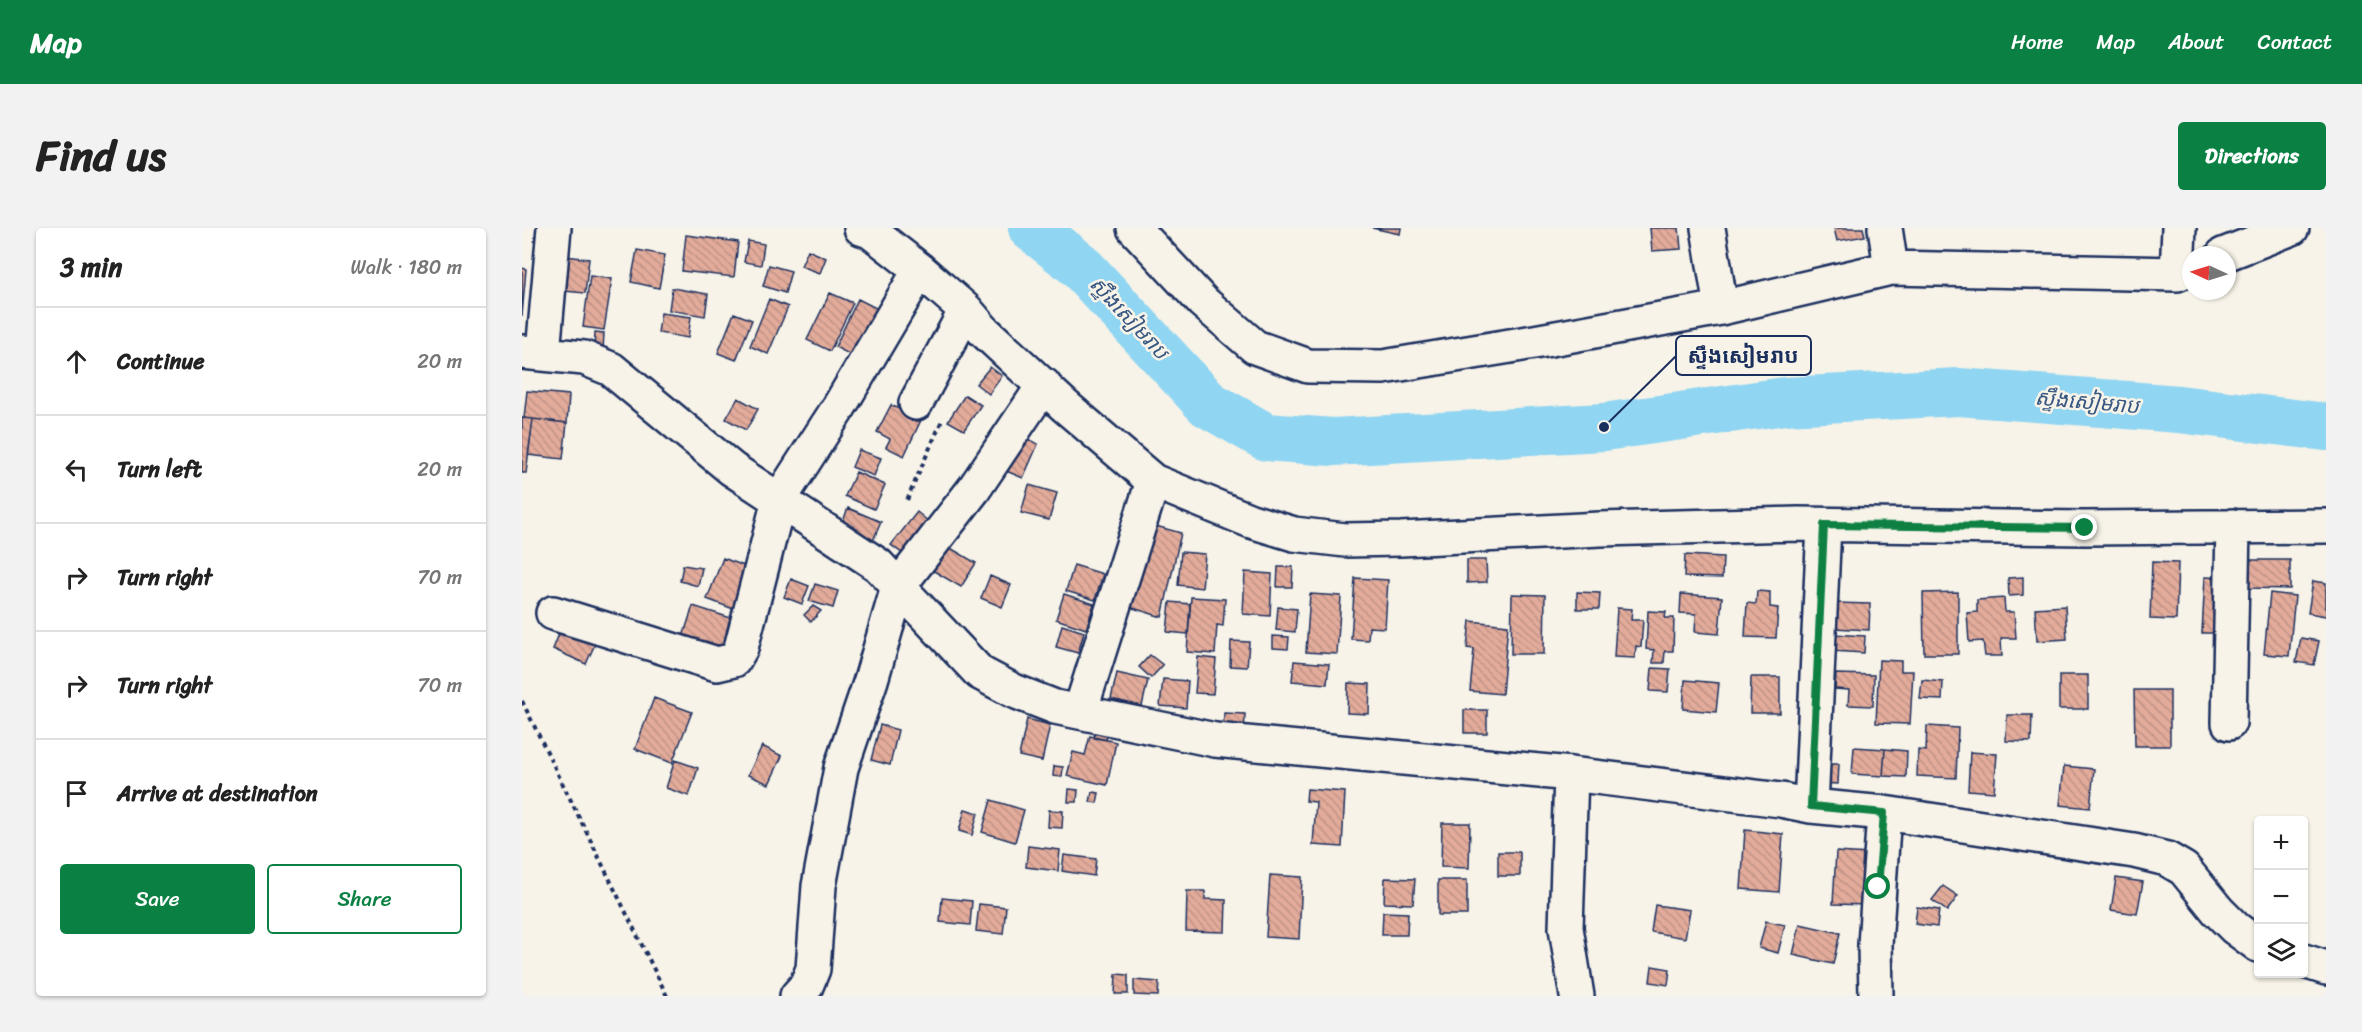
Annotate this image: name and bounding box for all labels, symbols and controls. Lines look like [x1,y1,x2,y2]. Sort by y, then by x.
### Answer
text: Map [30,18,82,67]
text: Home [2011,23,2063,61]
text: Map [2096,23,2135,61]
text: About [2168,23,2225,61]
text: Contact [2258,23,2332,61]
text: Find us [36,119,166,193]
button: Directions [2178,122,2326,190]
text: 3 min [60,244,122,290]
north arrow [2182,246,2236,300]
text: Walk · 180 m [351,250,462,285]
water label: ស្ទឹងសៀមរាប [1080,267,1179,370]
callout: ស្ទឹងសៀមរាប [1676,336,1811,375]
text: ស្ទឹងសៀមរាប [1687,337,1799,375]
text: Continue [117,342,205,381]
text: 20 m [417,344,462,379]
icon: ahead [60,345,93,378]
water label: ស្ទឹងសៀមរាប [2034,379,2142,426]
text: Turn left [117,450,202,489]
text: 20 m [417,452,462,487]
icon: left [60,453,93,486]
route end [2071,514,2097,540]
text: Turn right [117,558,212,597]
text: 70 m [417,560,462,595]
icon: right [60,561,93,594]
text: Turn right [117,666,212,705]
text: 70 m [417,668,462,703]
icon: right [60,669,93,702]
text: Arrive at destination [117,774,318,813]
icon: arrive [60,777,93,810]
map controls [2254,816,2308,978]
button: + [2254,816,2308,870]
button: Save [60,864,255,934]
button: Share [267,864,462,934]
button: − [2254,870,2308,924]
route start [1864,873,1890,899]
button: layers [2254,924,2308,978]

